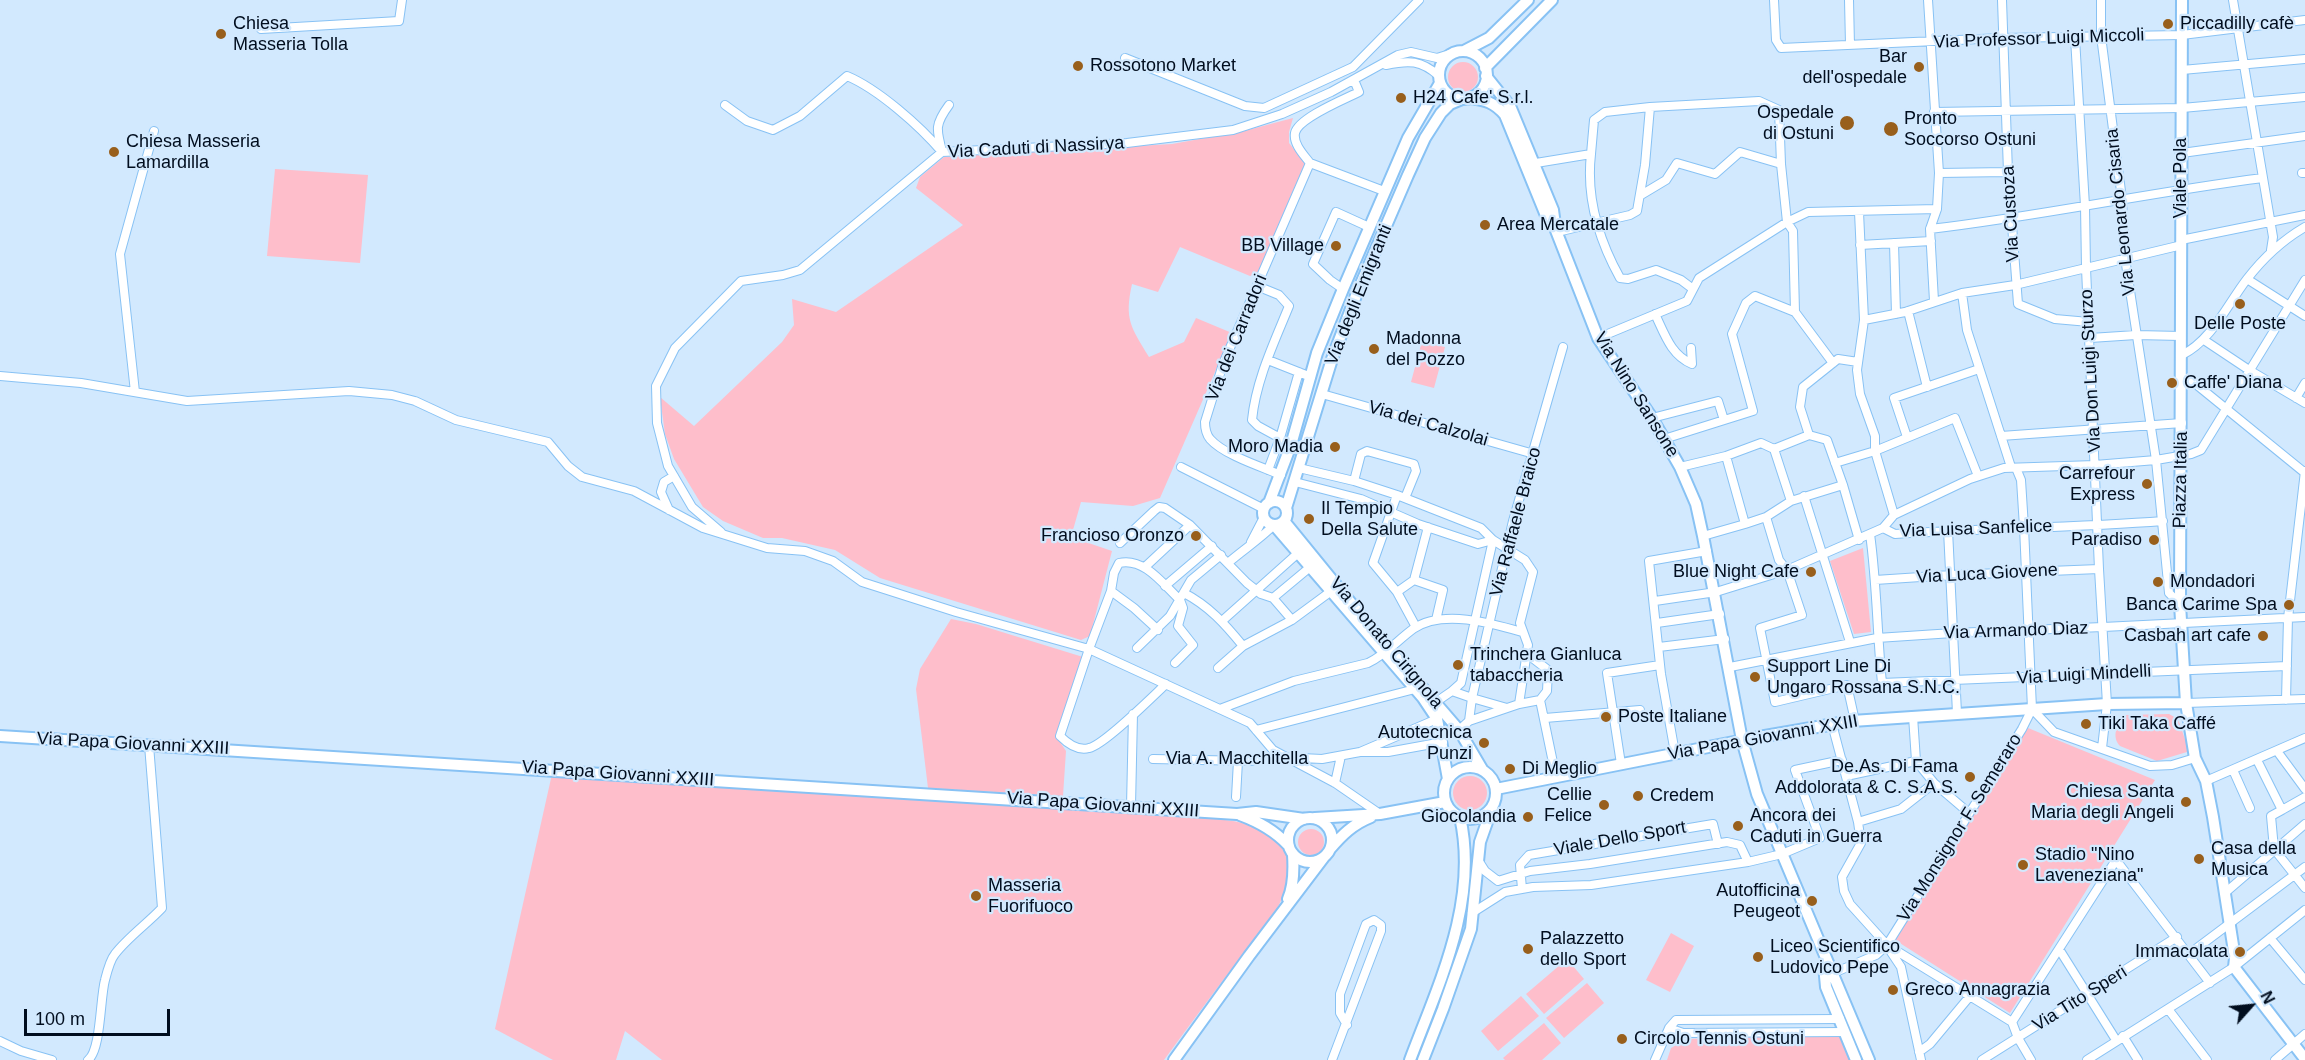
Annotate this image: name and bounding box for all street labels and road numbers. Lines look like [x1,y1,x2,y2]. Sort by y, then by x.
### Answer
street label: Via Professor Luigi Miccoli [1933,25,2145,53]
street label: Via Leonardo Cisaria [2101,127,2141,297]
street label: Via Caduti di Nassirya [947,133,1125,163]
street label: Viale Pola [2170,138,2192,218]
street label: Via Custoza [1998,165,2024,263]
street label: Via degli Emigranti [1321,222,1397,368]
street label: Via dei Carradori [1202,271,1272,405]
street label: Via Don Luigi Sturzo [2076,289,2106,453]
street label: Via Nino Sansone [1589,328,1683,462]
street label: Via dei Calzolai [1366,397,1490,451]
street label: Piazza Italia [2169,431,2193,529]
street label: Via Raffaele Braico [1486,445,1546,599]
street label: Via Luisa Sanfelice [1899,516,2053,542]
street label: Via Luca Giovene [1916,560,2058,588]
street label: Via Donato Cirignola [1325,573,1447,713]
street label: Via Armando Diaz [1943,618,2089,644]
street label: Via Luigi Mindelli [2016,661,2152,689]
street label: Via Papa Giovanni XXIII [1666,711,1860,765]
street label: Via Papa Giovanni XXIII [36,728,230,760]
street label: Via Monsignor F. Semeraro [1893,730,2027,926]
street label: Via A. Macchitella [1166,748,1308,770]
street label: Via Papa Giovanni XXIII [521,757,715,791]
street label: Via Papa Giovanni XXIII [1006,788,1200,822]
street label: Viale Dello Sport [1552,817,1688,861]
street label: Via Tito Speri [2029,961,2131,1037]

